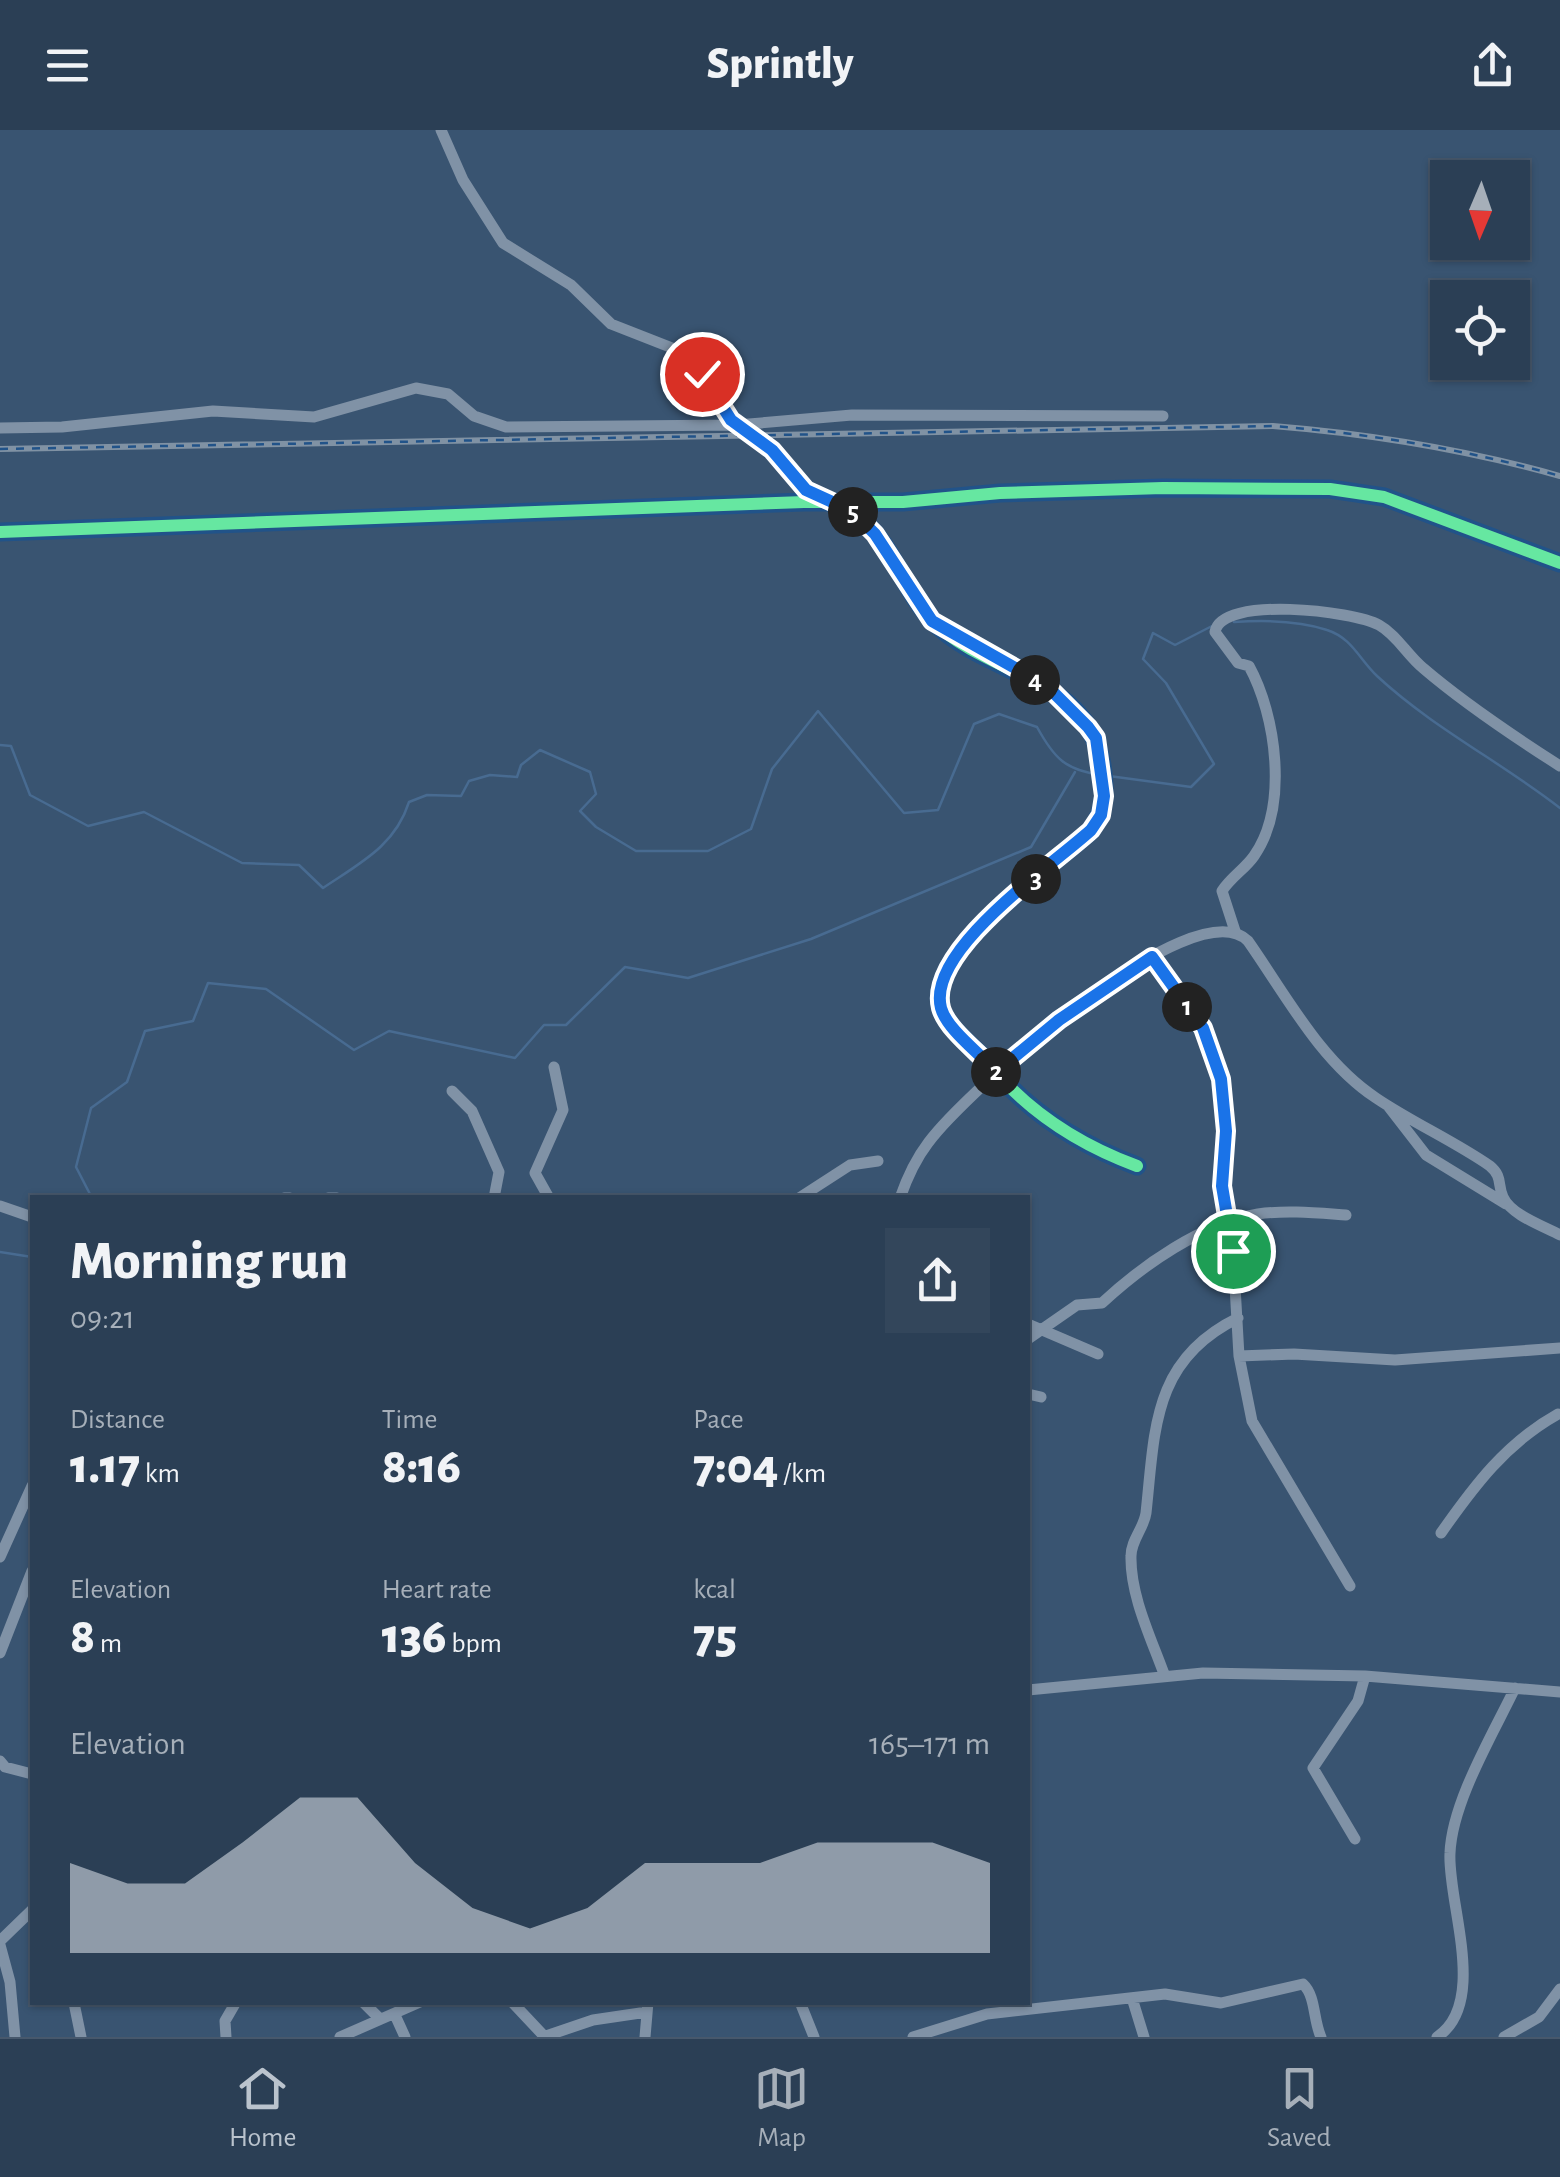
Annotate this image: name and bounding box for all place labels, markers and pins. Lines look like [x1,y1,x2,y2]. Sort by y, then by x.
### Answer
pin [660,332,745,417]
pin: 5 [828,487,878,537]
pin: 4 [1010,655,1060,705]
pin: 3 [1011,854,1061,904]
pin: 1 [1162,982,1212,1032]
pin: 2 [971,1047,1021,1097]
pin [1191,1209,1276,1294]

